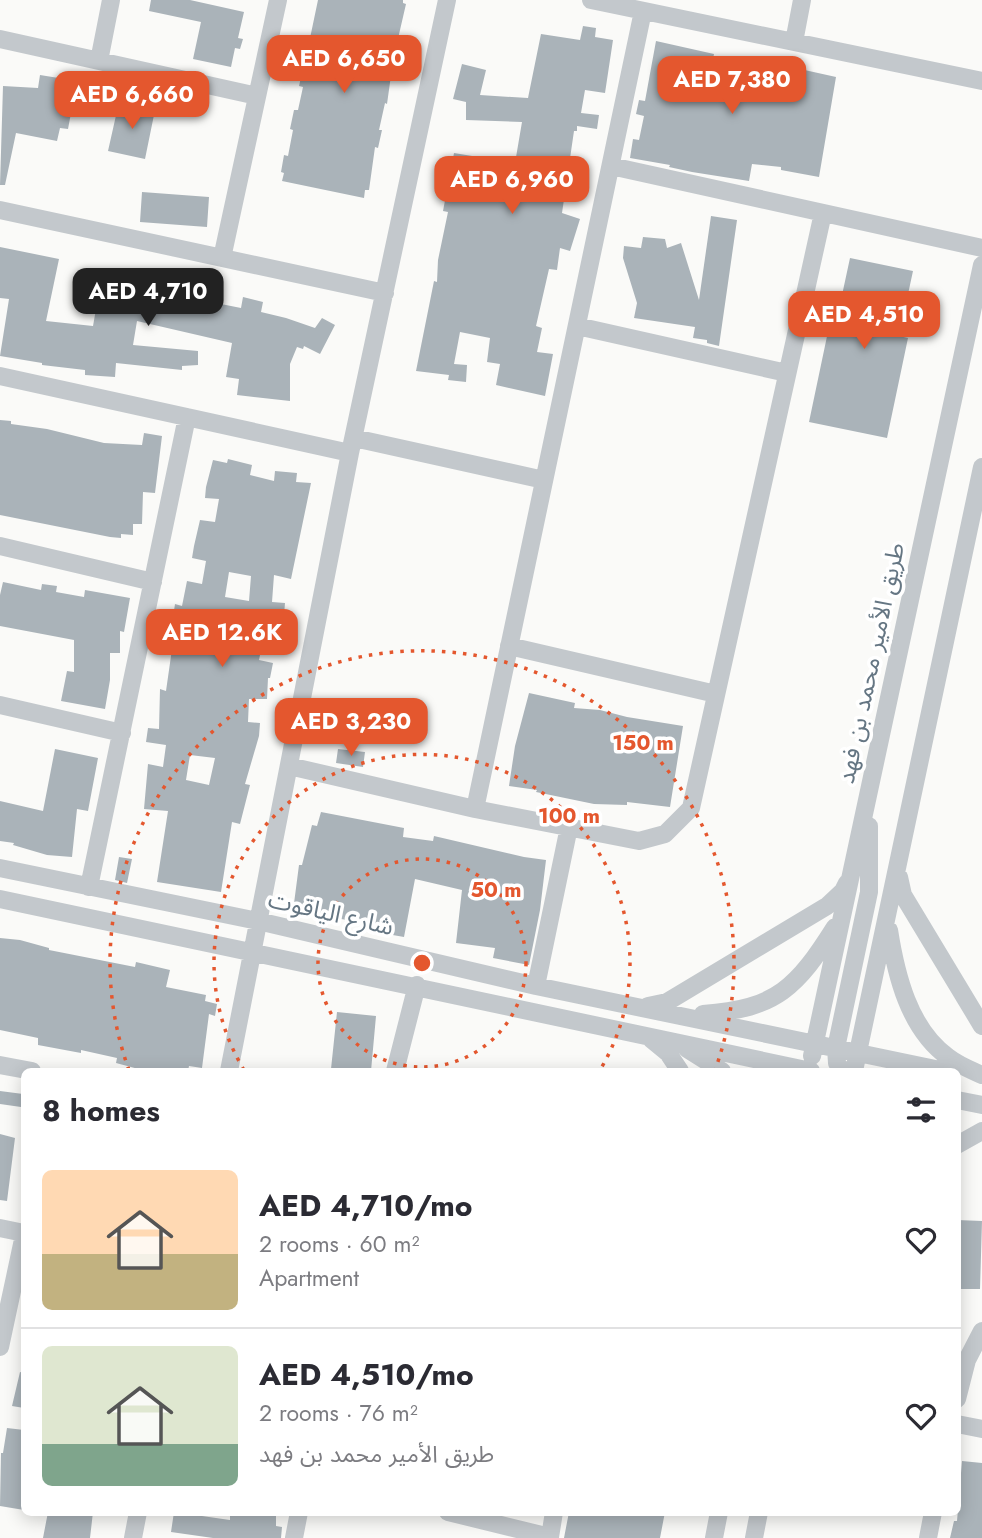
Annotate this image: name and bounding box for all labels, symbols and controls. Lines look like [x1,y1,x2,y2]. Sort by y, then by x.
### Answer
pin: AED 6,650 [264,36,424,95]
text: AED 6,650 [283,41,405,75]
pin: AED 7,380 [652,57,812,116]
text: AED 7,380 [673,62,791,96]
pin: AED 6,660 [52,72,212,131]
text: AED 6,660 [70,77,194,111]
pin: AED 6,960 [432,156,592,216]
text: AED 6,960 [450,162,574,196]
pin: AED 4,710 [68,268,228,328]
text: AED 4,710 [89,274,207,308]
pin: AED 4,510 [784,292,944,351]
text: AED 4,510 [804,297,924,331]
street label: طريق الأمير محمد بن فهد [828,539,913,787]
pin: AED 12.6K [142,610,302,669]
text: AED 12.6K [162,615,282,649]
pin: AED 3,230 [271,698,431,758]
text: AED 3,230 [291,704,411,738]
text: 150 m [612,728,674,758]
text: 100 m [538,801,600,831]
text: 50 m [471,875,521,905]
street label: شارع الياقوت [265,881,397,944]
centre of rings [410,951,434,975]
text: 8 homes [42,1089,160,1132]
icon: filters [902,1091,940,1129]
text: AED 4,710/mo [259,1184,472,1227]
icon: home [98,1198,182,1282]
icon: heart [902,1221,940,1259]
text: 2 rooms · 60 m² [259,1227,419,1261]
text: Apartment [259,1261,359,1295]
text: AED 4,510/mo [259,1353,474,1396]
icon: home [98,1374,182,1458]
text: 2 rooms · 76 m² [259,1396,418,1430]
icon: heart [902,1397,940,1435]
text: طريق الأمير محمد بن فهد [259,1437,494,1471]

